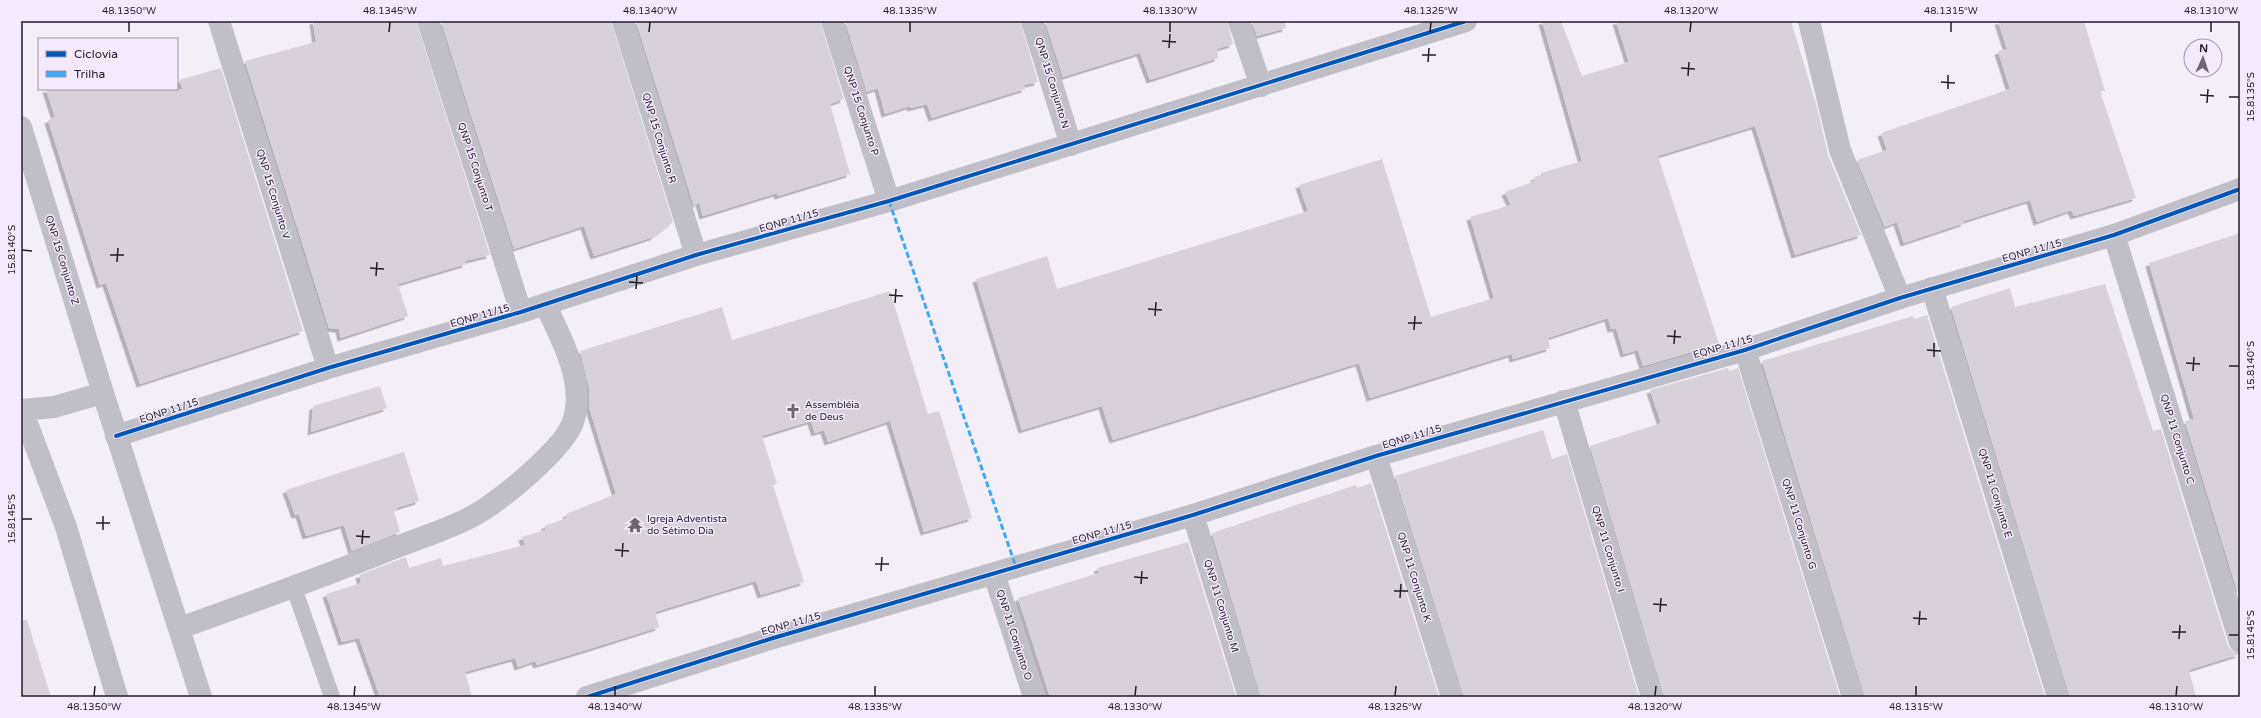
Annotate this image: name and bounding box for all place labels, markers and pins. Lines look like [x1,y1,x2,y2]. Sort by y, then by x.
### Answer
place label: Assembléia de Deus [805,399,859,423]
church icon: Assembléia de Deus [784,402,802,420]
place label: Igreja Adventista do Sétimo Dia [647,513,727,537]
temple icon: Igreja Adventista do Sétimo Dia [626,516,644,534]

